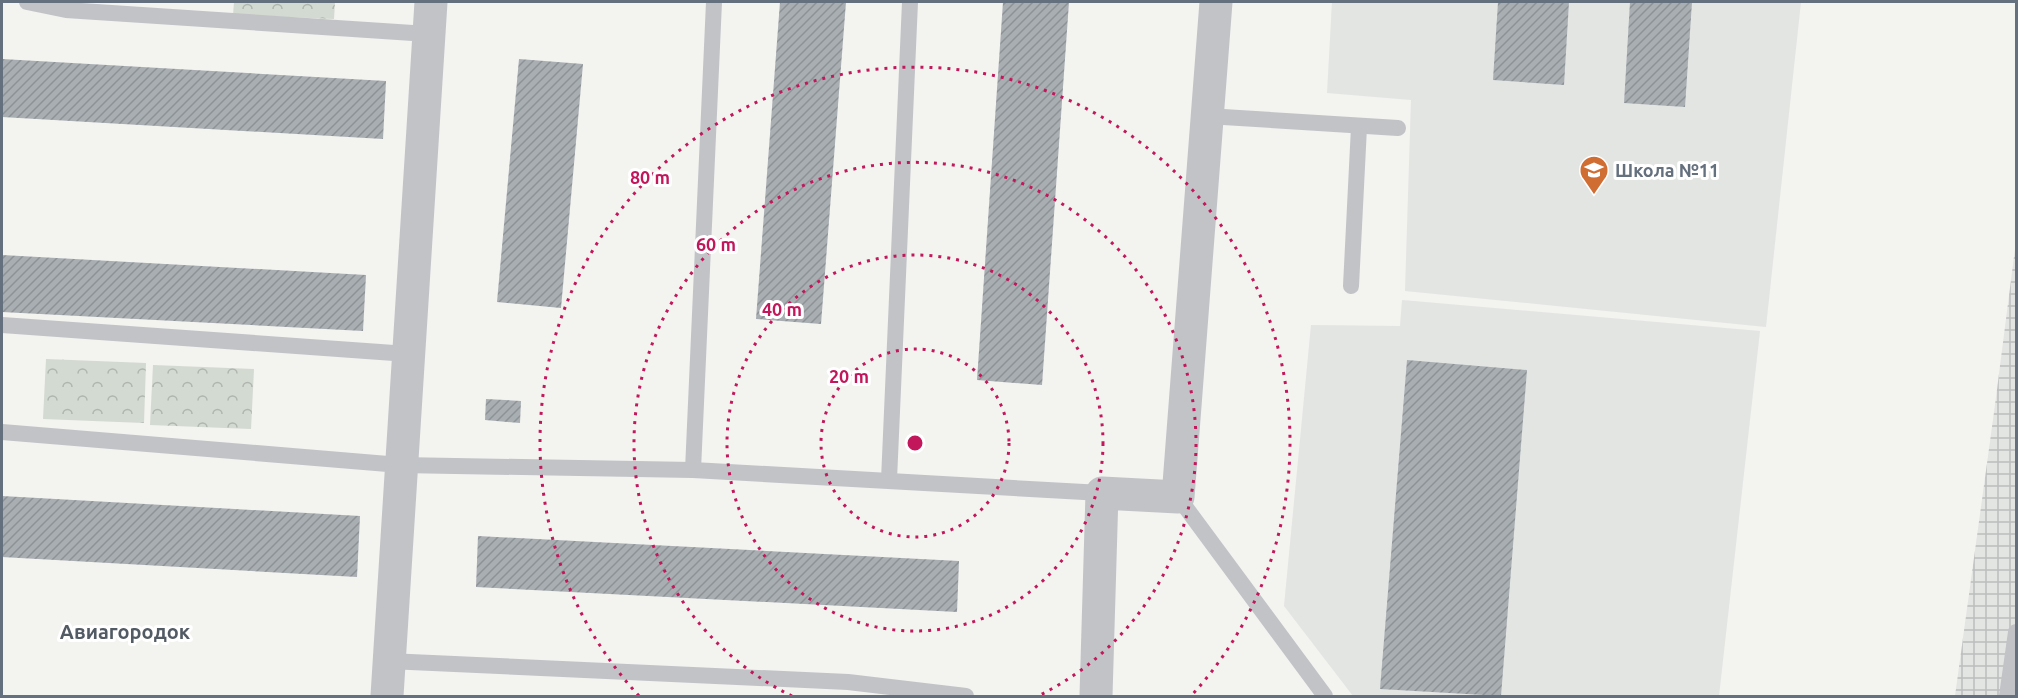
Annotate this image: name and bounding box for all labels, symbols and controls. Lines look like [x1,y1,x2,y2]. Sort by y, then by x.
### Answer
school or university icon: Школа №11 [1578,154,1610,196]
place label: Школа №11 [1615,160,1719,180]
text: 80 m [630,167,670,187]
text: 60 m [696,234,736,254]
text: 40 m [762,299,802,319]
text: 20 m [829,366,869,386]
centre of rings [905,433,925,453]
district label: Авиагородок [60,620,191,643]

